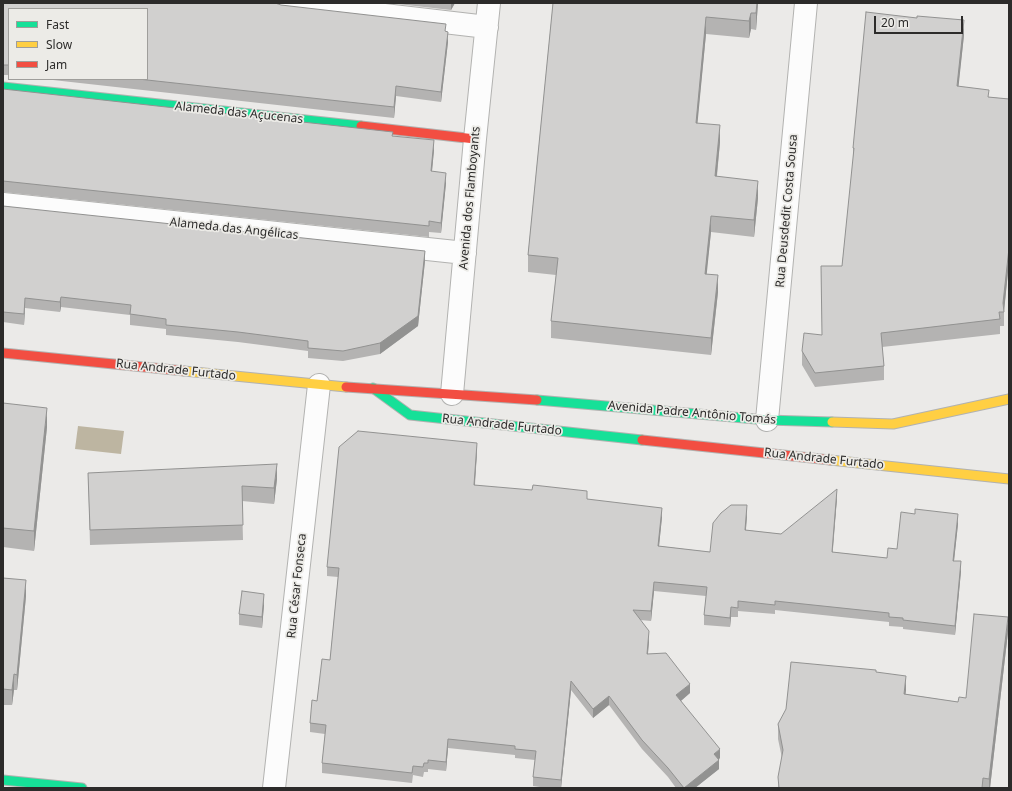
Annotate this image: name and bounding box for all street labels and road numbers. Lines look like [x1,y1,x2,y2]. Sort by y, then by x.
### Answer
street label: Alameda das Açucenas [174,99,304,127]
street label: Avenida dos Flamboyants [457,126,483,270]
street label: Rua Deusdedit Costa Sousa [773,134,801,288]
street label: Alameda das Angélicas [169,215,299,243]
street label: Rua Andrade Furtado [115,357,237,383]
street label: Avenida Padre Antônio Tomás [607,398,777,428]
street label: Rua Andrade Furtado [441,412,563,438]
street label: Rua Andrade Furtado [763,446,885,472]
street label: Rua César Fonseca [284,533,310,639]

